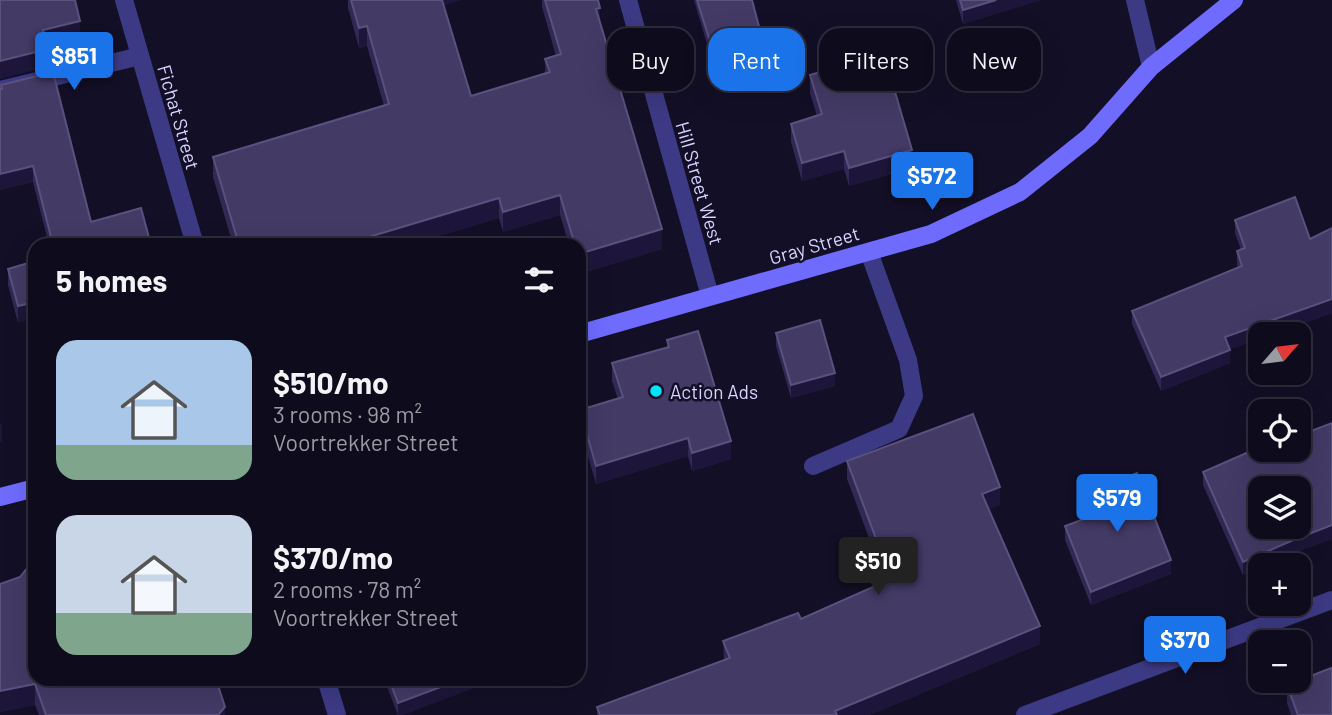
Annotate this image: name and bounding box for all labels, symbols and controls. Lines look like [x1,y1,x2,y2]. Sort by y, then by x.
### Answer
chip: Buy [607,28,694,91]
chip: Rent [708,28,805,91]
chip: Filters [819,28,933,91]
chip: New [947,28,1041,91]
pin: $851 [33,32,115,92]
text: $851 [51,41,97,69]
street label: Fichat Street [153,62,205,172]
street label: Hill Street West [671,119,729,247]
pin: $572 [891,152,973,212]
text: $572 [907,161,957,189]
street label: Gray Street [766,221,862,269]
icon: filters [520,261,558,299]
text: 5 homes [56,262,167,298]
north arrow [1248,322,1311,385]
map controls [1248,322,1311,693]
text: $510/mo [273,364,389,400]
icon: home [112,368,196,452]
place label: Action Ads [670,380,758,403]
marker: Action Ads [648,383,664,399]
button: locate [1248,399,1311,462]
text: 3 rooms · 98 m² [273,400,422,428]
text: Voortrekker Street [273,428,459,456]
pin: $579 [1076,475,1158,534]
button: layers [1248,476,1311,539]
text: $579 [1092,483,1142,511]
pin: $510 [837,538,919,597]
text: $370/mo [273,539,393,575]
icon: home [112,543,196,627]
text: $510 [855,546,901,574]
button: + [1248,553,1311,616]
text: 2 rooms · 78 m² [273,575,421,603]
text: Voortrekker Street [273,603,459,631]
pin: $370 [1144,616,1226,676]
text: $370 [1160,625,1210,653]
button: − [1248,630,1311,693]

